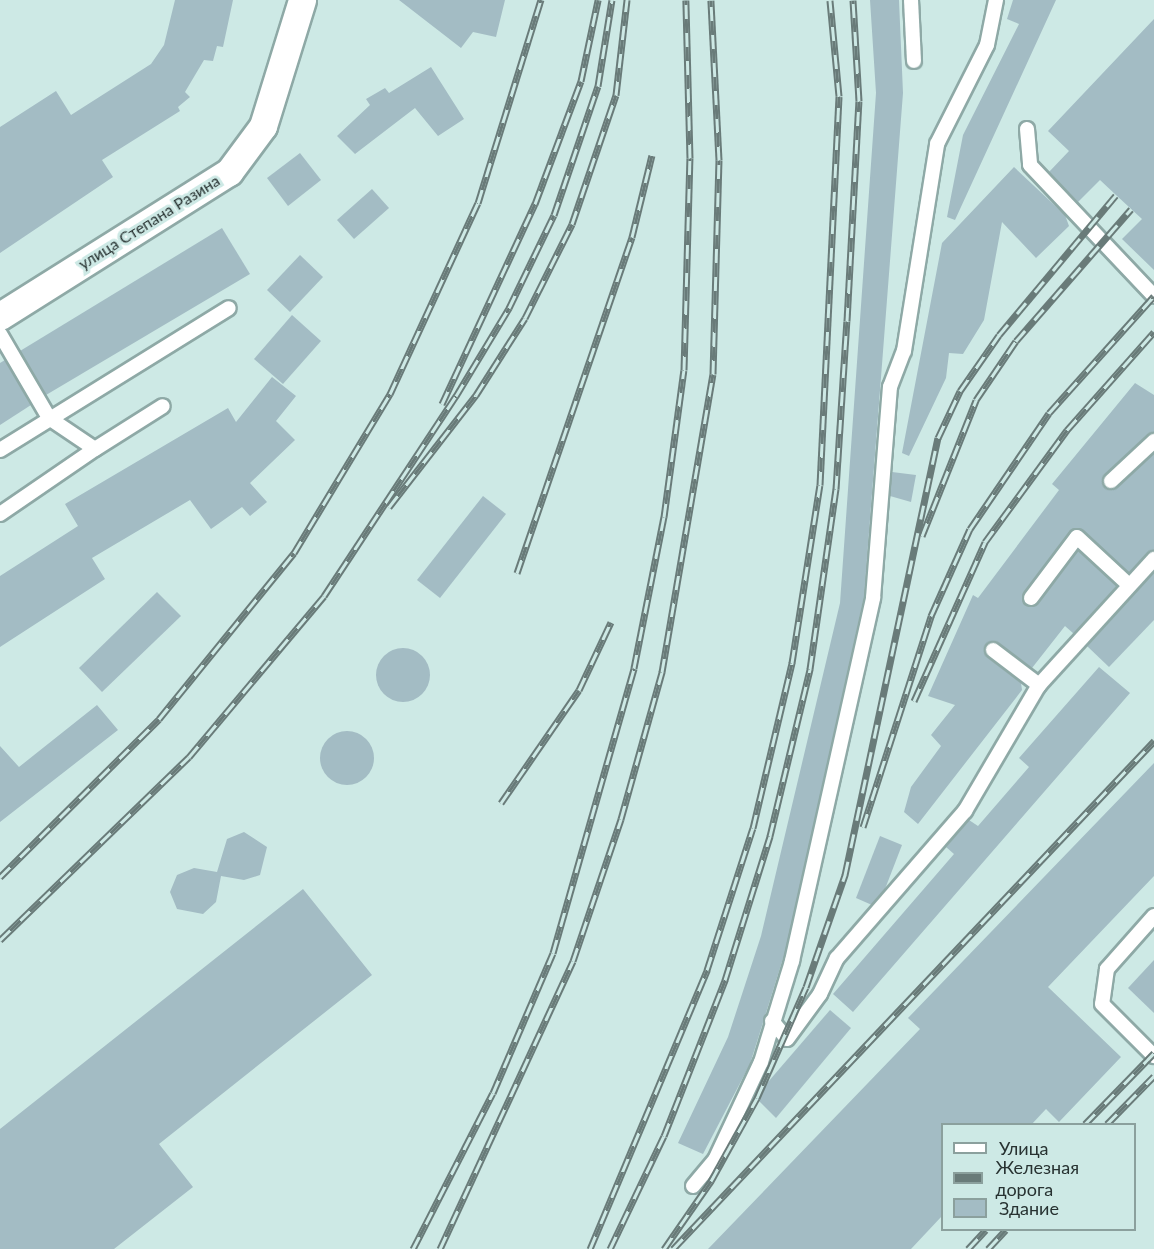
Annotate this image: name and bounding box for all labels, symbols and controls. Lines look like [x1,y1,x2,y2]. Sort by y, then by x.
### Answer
street label: улица Степана Разина [75,171,223,273]
legend [941,1123,1136,1231]
text: Улица [999,1137,1049,1159]
text: Железная дорога [995,1156,1079,1200]
text: Здание [999,1197,1059,1219]

